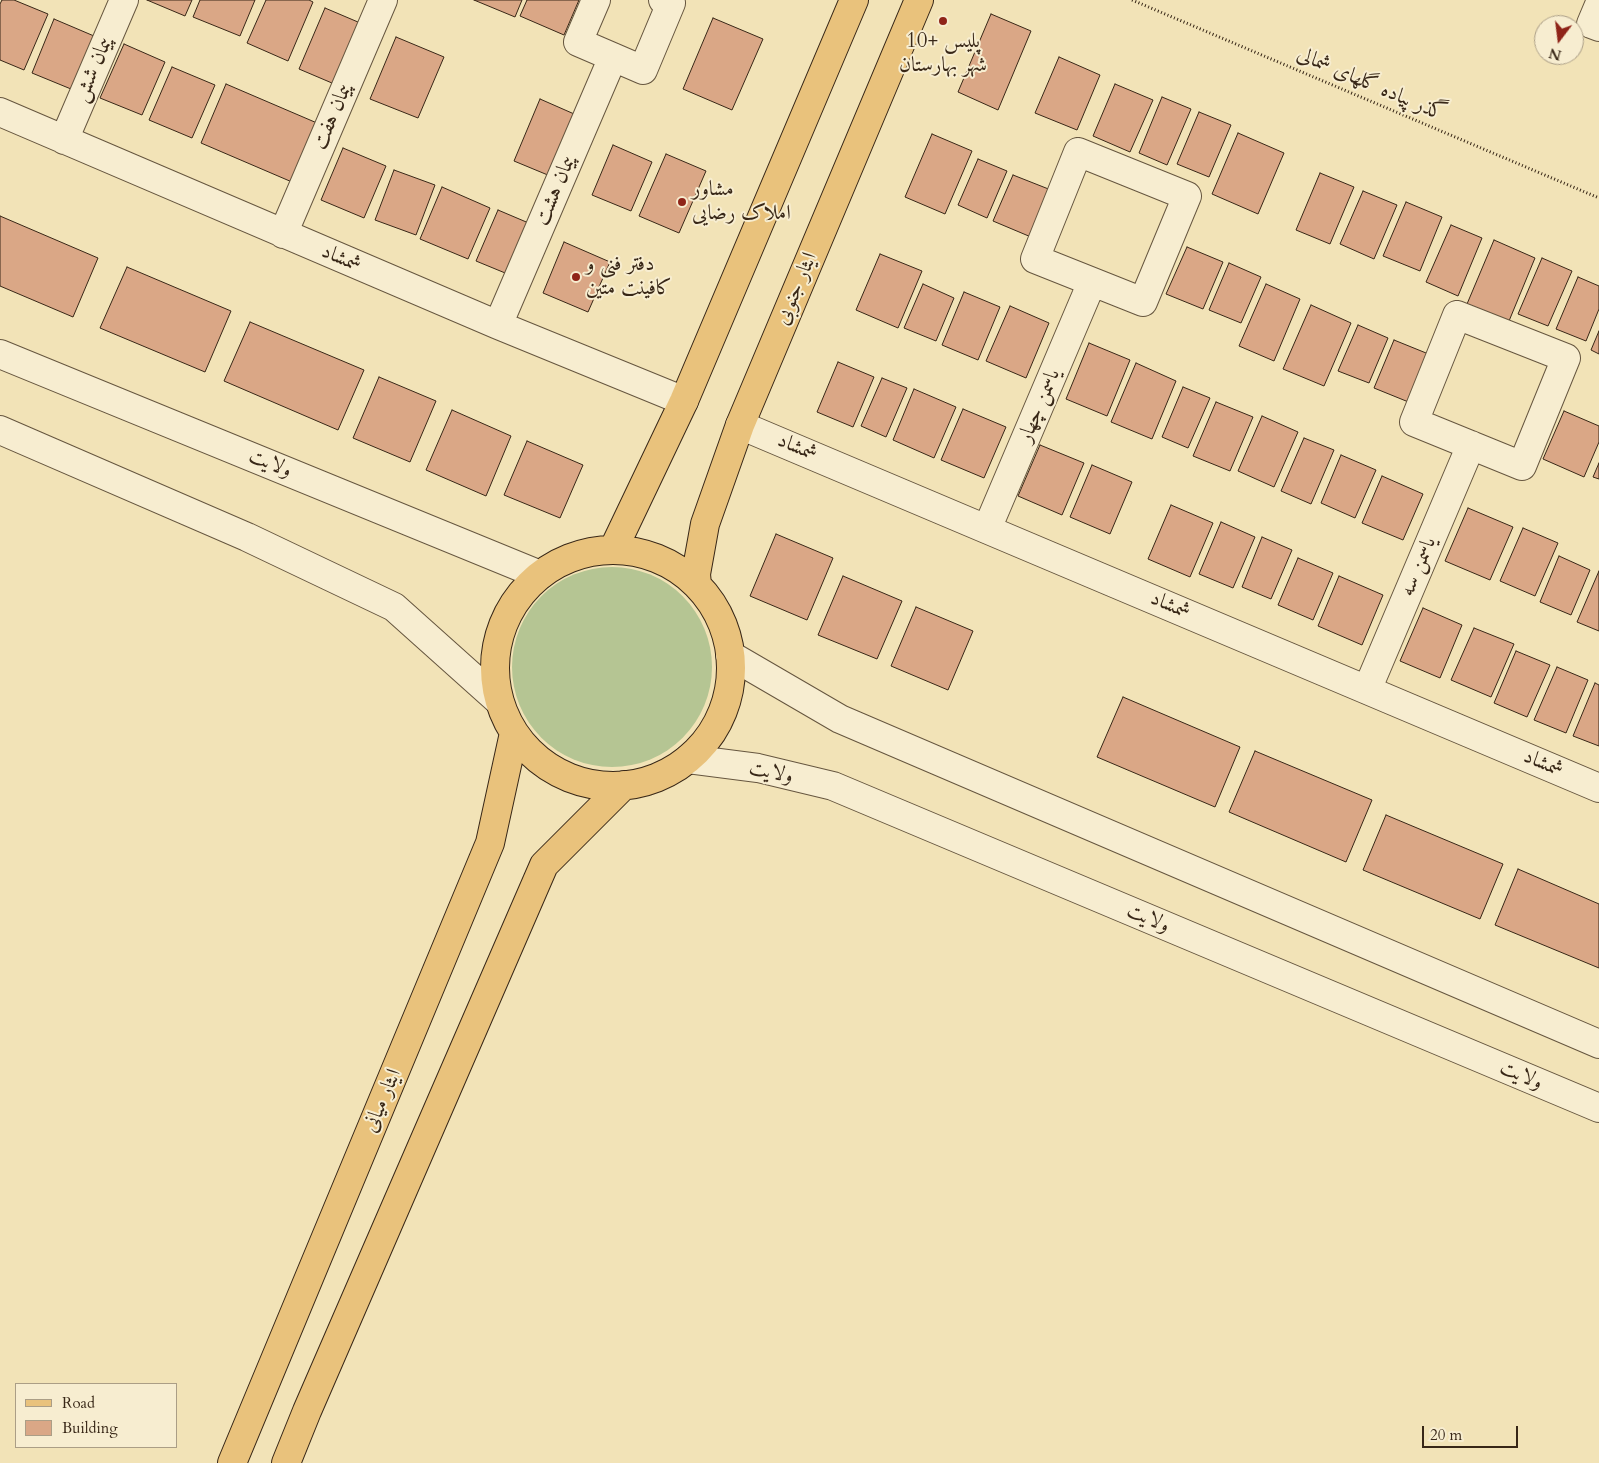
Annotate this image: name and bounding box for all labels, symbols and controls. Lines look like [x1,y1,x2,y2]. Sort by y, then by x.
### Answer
marker: پلیس +10 شهر بهارستان [937,15,949,27]
north arrow [1534,15,1584,65]
place label: پلیس +10 شهر بهارستان [899,29,987,79]
street label: پیمان شش [69,34,119,106]
street label: گذر پیاده گلهای شمالی [1293,42,1449,128]
text: N [1547,43,1564,65]
street label: پیمان هفت [308,80,358,154]
street label: پیمان هشت [530,152,582,230]
place label: مشاور املاک رضایی [692,177,791,227]
marker: مشاور املاک رضایی [676,196,688,208]
street label: شمشاد [317,239,365,279]
street label: ایثار جنوبی [770,249,824,329]
place label: دفتر فنی و کافینت متین [586,252,672,302]
marker: دفتر فنی و کافینت متین [570,271,582,283]
street label: یاسمن چهار [1013,366,1067,446]
street label: شمشاد [773,428,821,468]
street label: ولایت [245,444,295,484]
street label: یاسمن سه [1395,534,1443,600]
street label: شمشاد [1146,586,1194,626]
street label: شمشاد [1519,744,1567,784]
street label: ولایت [747,756,795,790]
street label: ولایت [1123,899,1173,939]
street label: ولایت [1496,1056,1546,1096]
street label: ایثار میانی [358,1065,408,1137]
legend [15,1383,178,1448]
text: Road [62,1393,95,1413]
scale bar [1424,1416,1520,1448]
text: Building [62,1418,118,1438]
text: 20 m [1430,1425,1462,1445]

